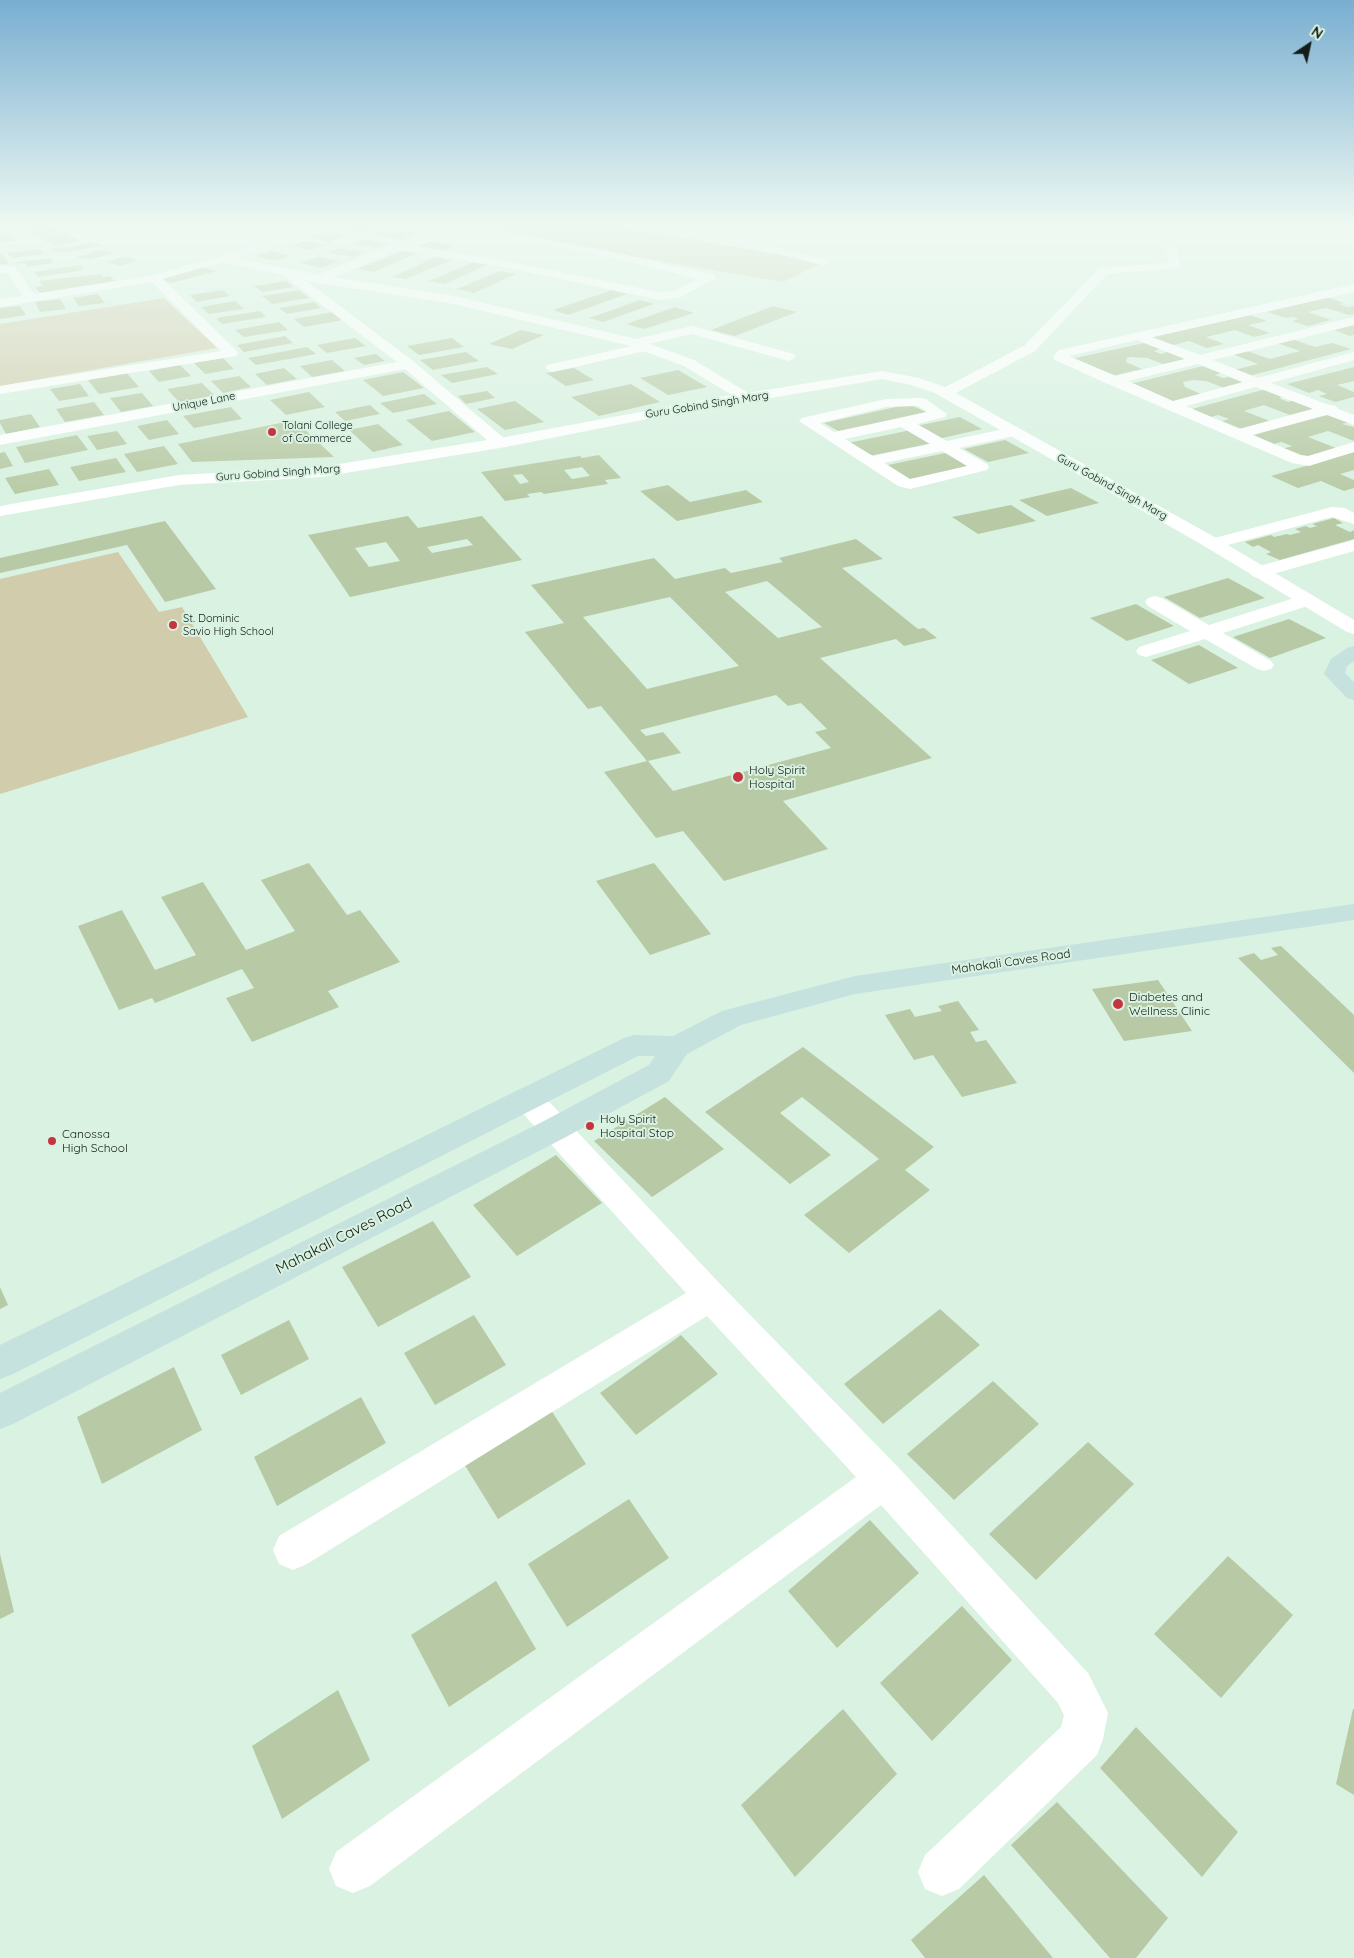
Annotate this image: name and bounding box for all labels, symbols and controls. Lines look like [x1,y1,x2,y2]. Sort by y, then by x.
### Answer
north arrow [1284,20,1334,70]
text: N [1308,22,1327,43]
street label: Unique Lane [171,389,237,415]
street label: Guru Gobind Singh Marg [645,389,769,421]
place label: Tolani College of Commerce [282,419,353,445]
marker: Tolani College of Commerce [266,426,278,438]
street label: Guru Gobind Singh Marg [1054,451,1170,523]
street label: Guru Gobind Singh Marg [215,462,341,484]
place label: St. Dominic Savio High School [183,612,274,638]
marker: St. Dominic Savio High School [167,619,179,631]
place label: Holy Spirit Hospital [749,763,805,791]
marker: Holy Spirit Hospital [731,770,745,784]
street label: Mahakali Caves Road [950,947,1072,977]
place label: Diabetes and Wellness Clinic [1129,990,1210,1018]
marker: Diabetes and Wellness Clinic [1111,997,1125,1011]
place label: Holy Spirit Hospital Stop [600,1112,674,1140]
marker: Holy Spirit Hospital Stop [584,1120,596,1132]
place label: Canossa High School [62,1127,128,1155]
marker: Canossa High School [46,1135,58,1147]
street label: Mahakali Caves Road [273,1194,415,1278]

